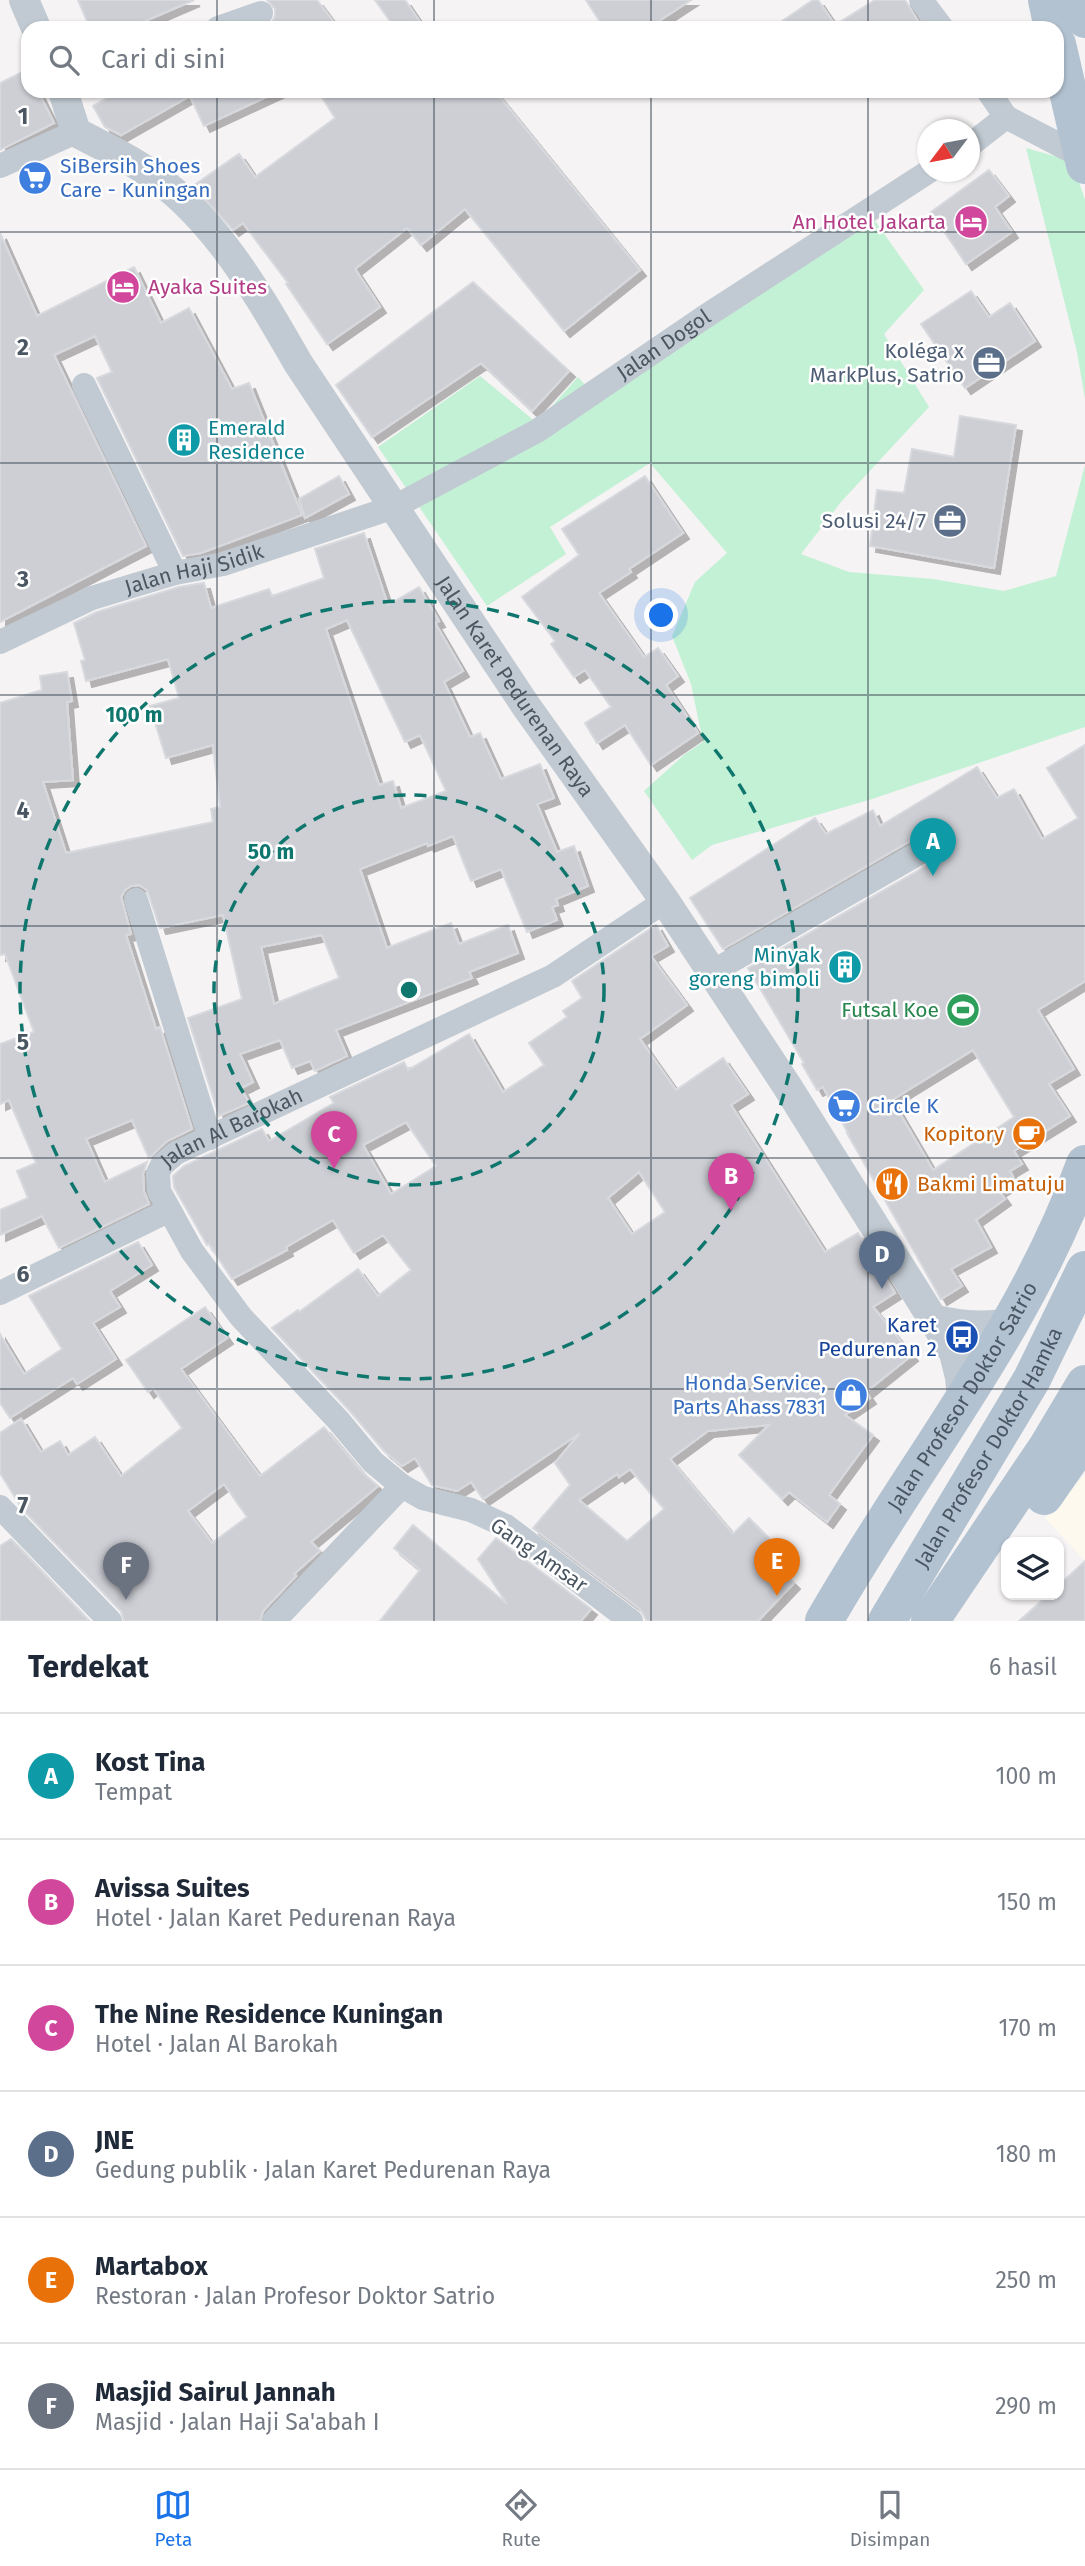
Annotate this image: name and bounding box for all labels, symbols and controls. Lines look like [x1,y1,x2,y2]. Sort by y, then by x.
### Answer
search box [21,21,1064,98]
icon: search [45,41,83,79]
text: Cari di sini [101,44,226,75]
text: 1 [18,102,28,130]
north arrow [917,119,980,182]
place label: SiBersih Shoes Care - Kuningan [60,153,211,203]
supermarket icon: SiBersih Shoes Care - Kuningan [16,159,54,197]
hotel icon: An Hotel Jakarta [952,203,990,241]
place label: An Hotel Jakarta [792,209,946,235]
hotel icon: Ayaka Suites [104,268,142,306]
place label: Ayaka Suites [148,274,267,300]
street label: Jalan Dogol [612,304,716,386]
text: 2 [17,333,29,361]
place label: Koléga x MarkPlus, Satrio [810,338,965,388]
office icon: Koléga x MarkPlus, Satrio [970,344,1008,382]
place label: Emerald Residence [208,415,305,465]
building icon: Emerald Residence [165,421,203,459]
office icon: Solusi 24/7 [931,502,969,540]
place label: Solusi 24/7 [822,508,926,534]
street label: Jalan Haji Sidik [122,538,267,600]
text: 3 [16,565,29,593]
street label: Jalan Karet Pedurenan Raya [430,571,600,802]
your location [644,598,678,632]
text: 100 m [105,702,163,728]
text: 4 [17,796,30,824]
pin: A [910,818,956,876]
text: 50 m [248,839,294,865]
place label: Minyak goreng bimoli [689,942,820,992]
building icon: Minyak goreng bimoli [826,948,864,986]
centre of rings [397,978,421,1002]
sports icon: Futsal Koe [944,991,982,1029]
place label: Futsal Koe [841,997,939,1023]
text: 5 [17,1028,29,1056]
street label: Jalan Al Barokah [155,1082,307,1174]
supermarket icon: Circle K [825,1087,863,1125]
place label: Circle K [868,1093,939,1119]
pin: C [311,1111,357,1169]
cafe icon: Kopitory [1010,1115,1048,1153]
place label: Kopitory [923,1121,1005,1147]
pin: B [708,1153,754,1211]
restaurant icon: Bakmi Limatuju [873,1165,911,1203]
place label: Bakmi Limatuju [917,1171,1065,1197]
pin: D [859,1231,905,1289]
text: 6 [17,1260,30,1288]
street label: Jalan Profesor Doktor Satrio [882,1277,1043,1516]
place label: Karet Pedurenan 2 [818,1312,937,1362]
bus stop icon: Karet Pedurenan 2 [943,1318,981,1356]
street label: Jalan Profesor Doktor Hamka [909,1323,1068,1573]
place label: Honda Service, Parts Ahass 7831 [672,1370,826,1420]
shop icon: Honda Service, Parts Ahass 7831 [832,1376,870,1414]
text: 7 [18,1491,29,1519]
street label: Gang Amsar [485,1512,593,1598]
map controls [1001,1537,1064,1600]
button: layers [1001,1537,1064,1600]
pin: E [754,1538,800,1596]
pin: F [103,1542,149,1600]
text: Terdekat [28,1649,149,1685]
text: 6 hasil [989,1653,1057,1681]
text: Kost Tina [95,1747,206,1778]
text: A [44,1762,58,1790]
text: 100 m [996,1762,1057,1790]
text: Tempat [95,1778,172,1806]
text: Avissa Suites [95,1873,250,1904]
text: B [44,1888,58,1916]
text: 150 m [997,1888,1057,1916]
text: Hotel · Jalan Karet Pedurenan Raya [95,1904,456,1932]
text: The Nine Residence Kuningan [95,1999,443,2030]
text: C [44,2014,58,2042]
text: 170 m [998,2014,1057,2042]
text: Hotel · Jalan Al Barokah [95,2030,339,2058]
text: JNE [95,2125,134,2156]
text: D [44,2140,58,2168]
text: 180 m [996,2140,1057,2168]
text: Gedung publik · Jalan Karet Pedurenan Raya [95,2156,551,2184]
text: Martabox [95,2251,208,2282]
text: E [45,2266,57,2294]
text: 250 m [995,2266,1057,2294]
text: Restoran · Jalan Profesor Doktor Satrio [95,2282,495,2310]
text: Masjid Sairul Jannah [95,2377,336,2408]
text: F [45,2392,57,2420]
text: 290 m [995,2392,1057,2420]
text: Masjid · Jalan Haji Sa'abah I [95,2408,380,2436]
tab: Peta [154,2486,192,2551]
tab: Rute [501,2486,541,2551]
tab: Disimpan [850,2486,931,2551]

